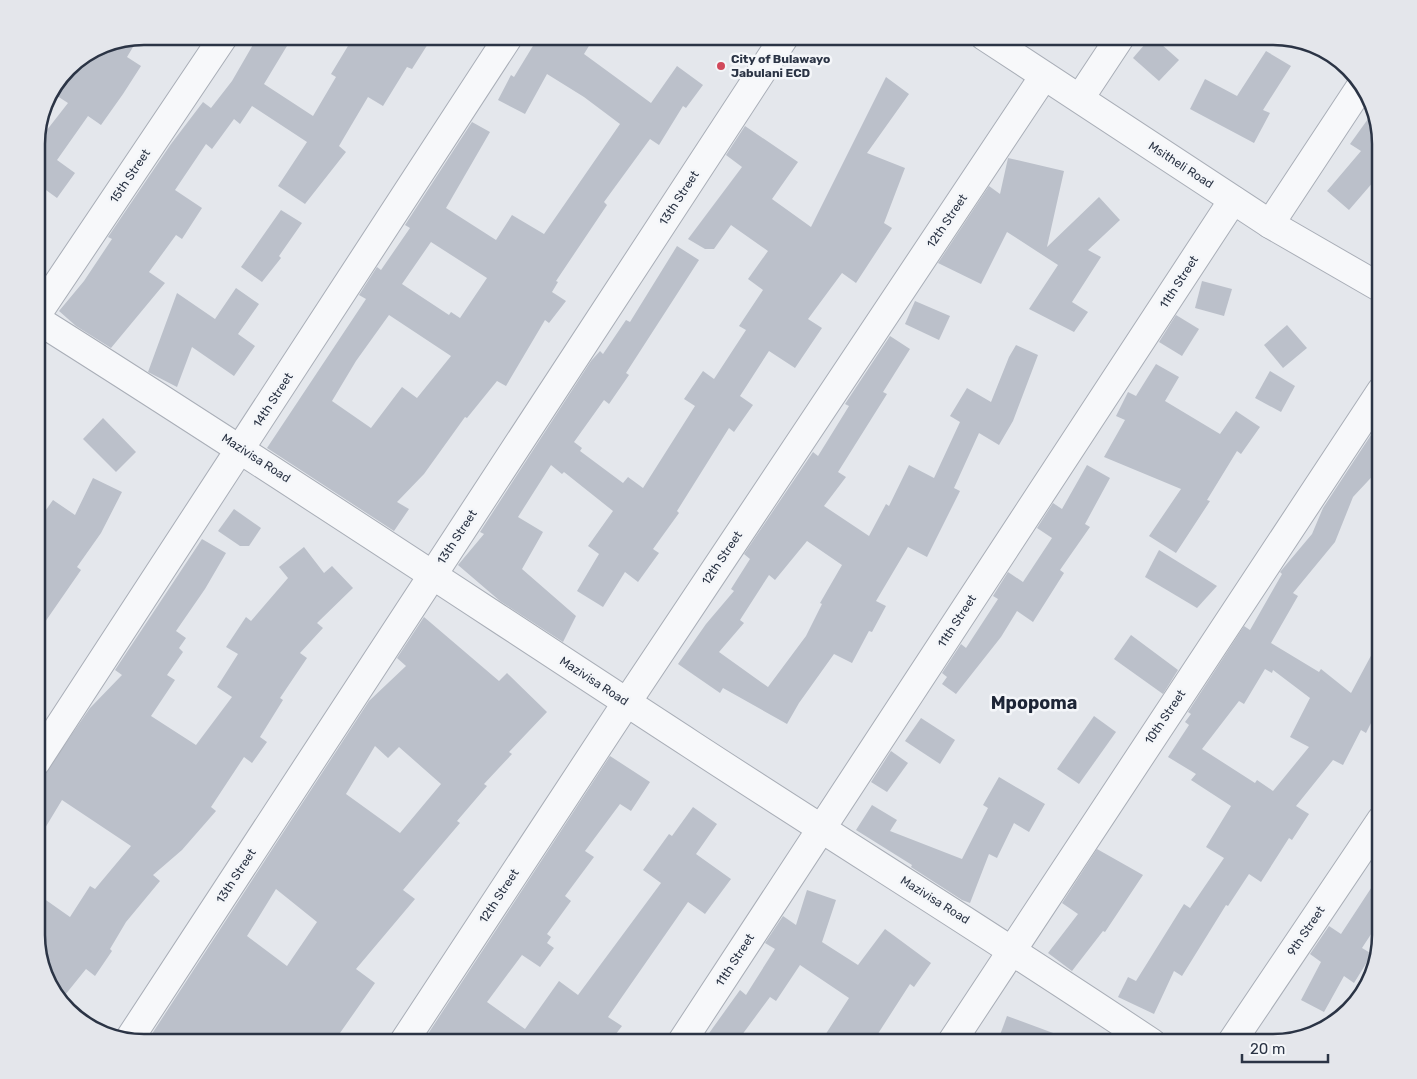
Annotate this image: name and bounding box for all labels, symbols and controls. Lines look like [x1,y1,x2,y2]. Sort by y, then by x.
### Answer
place label: City of Bulawayo Jabulani ECD [731,52,830,80]
marker: City of Bulawayo Jabulani ECD [715,60,727,72]
street label: Msitheli Road [1146,139,1216,191]
street label: 15th Street [107,146,153,206]
street label: 13th Street [656,168,702,228]
street label: 12th Street [924,191,970,251]
street label: 11th Street [1157,253,1201,311]
street label: 14th Street [250,370,296,430]
street label: Mazivisa Road [219,431,293,485]
street label: 13th Street [434,507,480,567]
street label: 12th Street [699,528,745,588]
street label: 11th Street [935,592,979,650]
street label: Mazivisa Road [557,654,631,708]
street label: 10th Street [1142,687,1188,747]
district label: Mpopoma [991,692,1077,714]
street label: 13th Street [213,846,259,906]
street label: 12th Street [476,866,522,926]
street label: Mazivisa Road [898,873,972,927]
street label: 9th Street [1284,903,1328,958]
street label: 11th Street [713,931,757,989]
scale bar [1242,1032,1328,1064]
text: 20 m [1250,1040,1285,1058]

